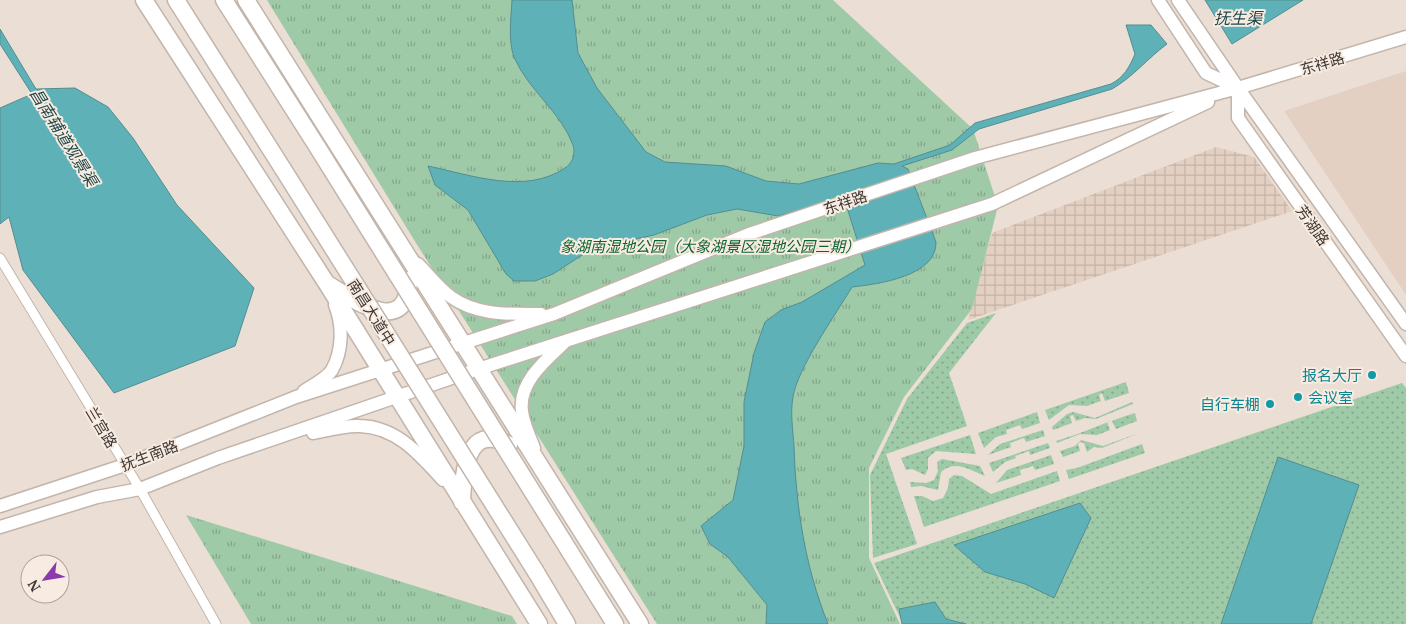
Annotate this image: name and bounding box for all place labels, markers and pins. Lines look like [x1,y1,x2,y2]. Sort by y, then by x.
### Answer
place label: 报名大厅 [1302,365,1362,385]
marker: 报名大厅 [1366,369,1378,381]
place label: 会议室 [1308,387,1353,407]
marker: 会议室 [1292,391,1304,403]
place label: 自行车棚 [1200,394,1260,414]
marker: 自行车棚 [1264,398,1276,410]

